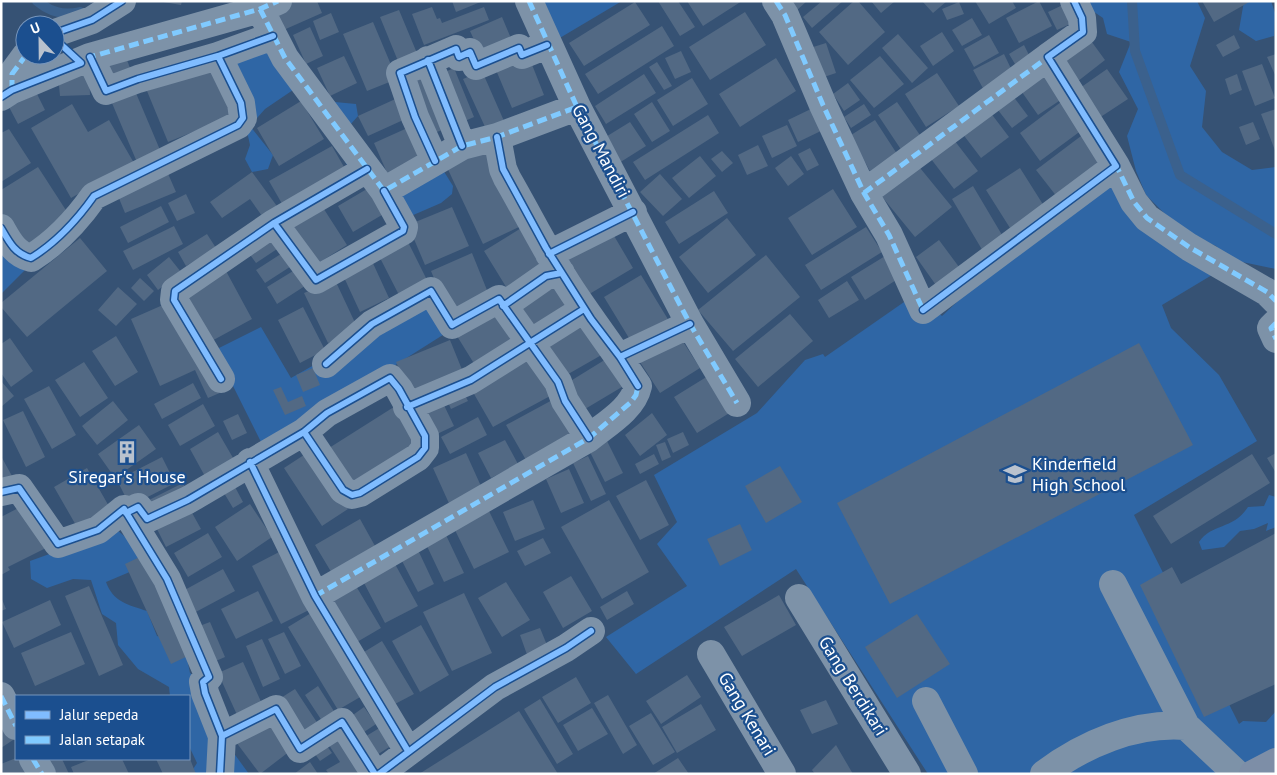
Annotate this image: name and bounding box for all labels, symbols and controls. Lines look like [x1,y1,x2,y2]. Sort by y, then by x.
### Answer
north arrow [15,15,65,65]
text: U [28,18,43,38]
street label: Gang Mandiri [567,100,636,202]
building icon: Siregar's House [114,439,140,465]
place label: Kinderfield High School [1032,452,1126,496]
school or university icon: Kinderfield High School [1002,461,1028,487]
place label: Siregar's House [68,465,186,488]
street label: Gang Berdikari [814,632,893,740]
street label: Gang Kenari [714,668,781,760]
legend [15,695,190,760]
text: Jalur sepeda [59,705,139,724]
text: Jalan setapak [59,730,146,749]

